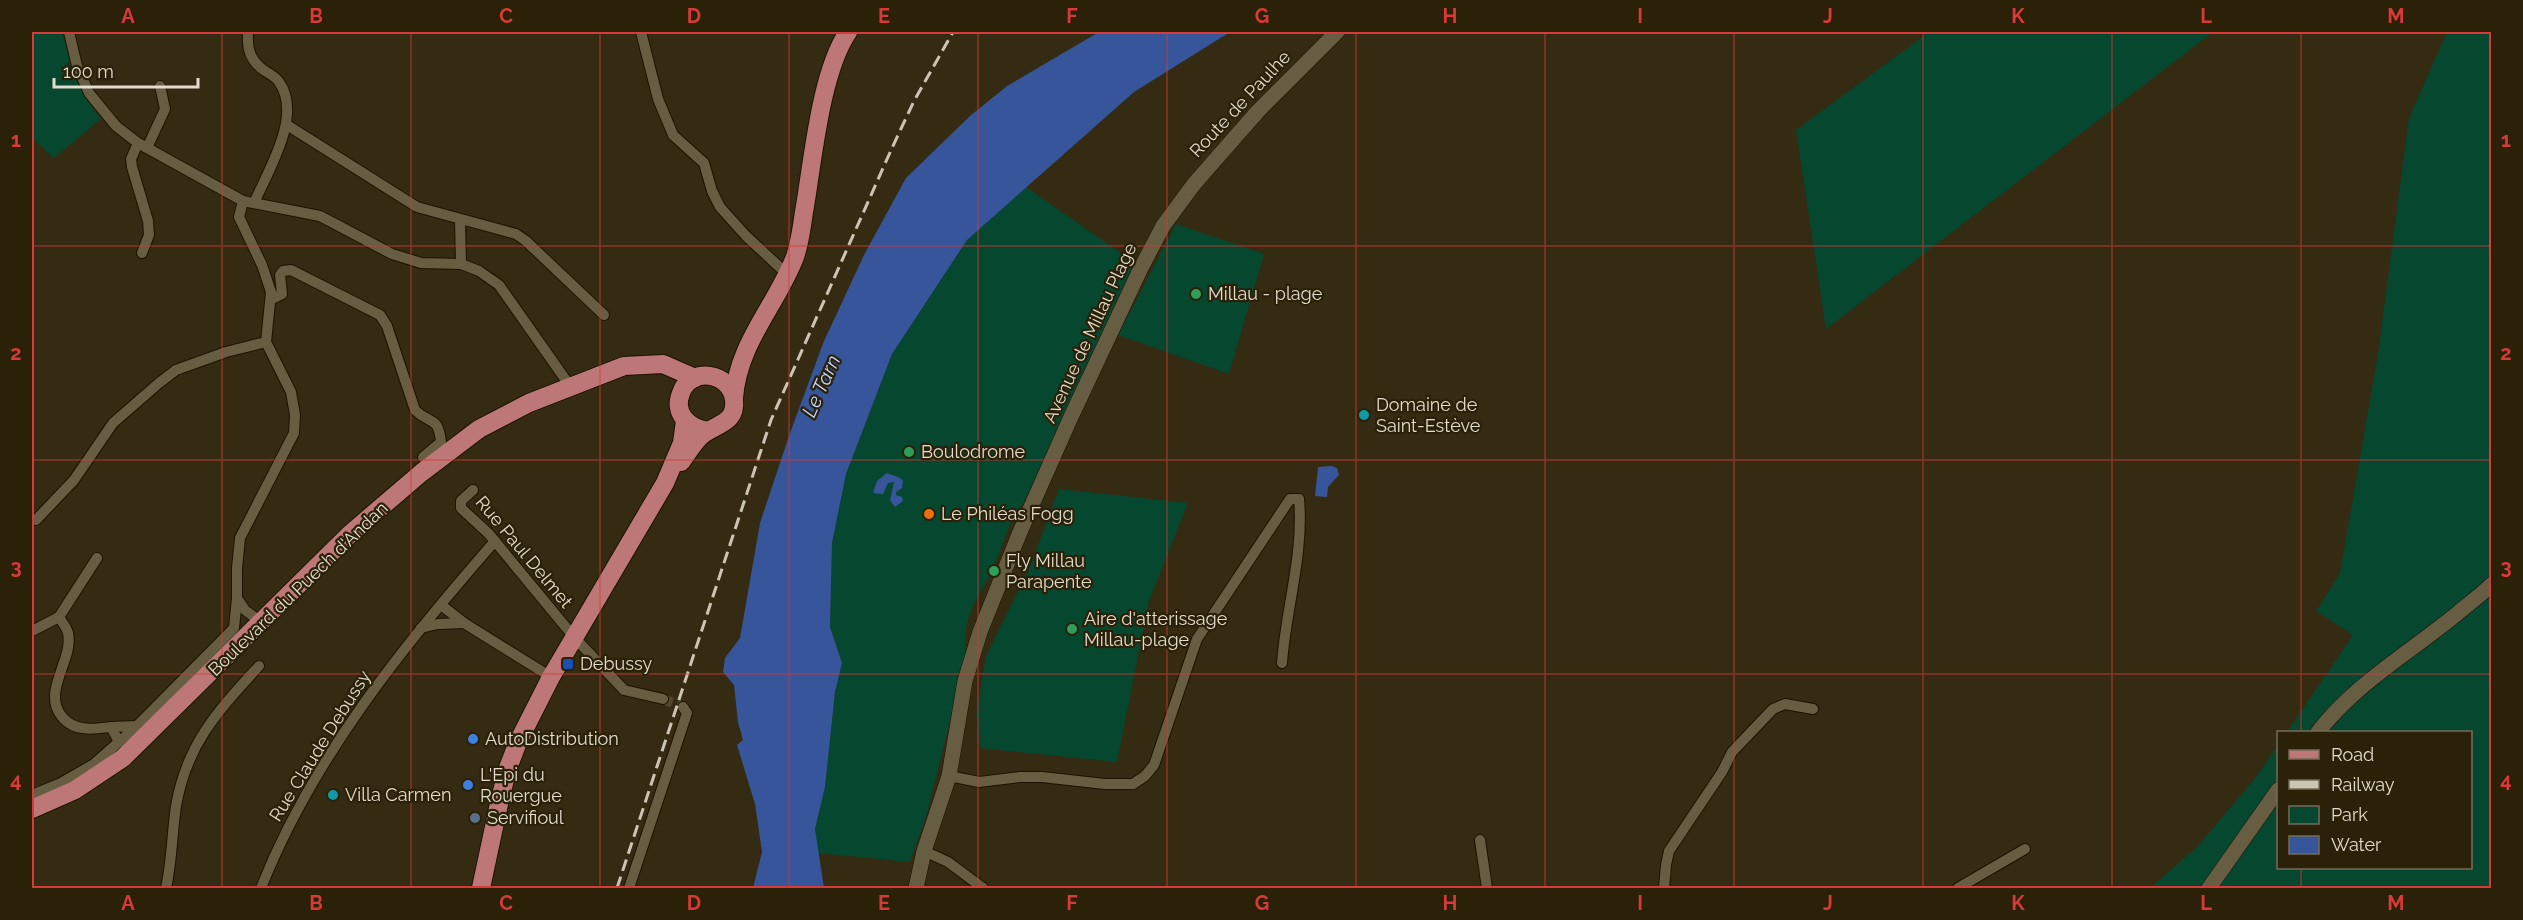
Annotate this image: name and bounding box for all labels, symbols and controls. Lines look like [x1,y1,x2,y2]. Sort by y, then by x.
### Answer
text: A [121,4,135,28]
text: B [309,4,323,28]
text: C [499,4,513,28]
text: D [687,4,701,28]
text: E [878,4,890,28]
text: F [1066,4,1078,28]
text: G [1255,4,1269,28]
text: H [1443,4,1457,28]
text: I [1637,4,1643,28]
text: J [1823,4,1833,28]
text: K [2011,4,2025,28]
text: L [2200,4,2212,28]
text: M [2387,4,2405,28]
street label: Route de Paulhe [1185,46,1295,161]
scale bar [54,51,198,89]
text: 100 m [63,61,114,82]
text: 1 [11,128,21,152]
text: 1 [2501,128,2511,152]
street label: Avenue de Millau Plage [1039,239,1141,426]
place label: Millau - plage [1208,283,1323,304]
marker: Millau - plage [1189,287,1203,301]
text: 2 [10,341,22,365]
text: 2 [2500,341,2512,365]
water label: Le Tarn [797,351,845,421]
place label: Domaine de Saint-Estève [1376,394,1481,436]
marker: Domaine de Saint-Estève [1357,408,1371,422]
place label: Boulodrome [921,441,1025,462]
marker: Boulodrome [902,445,916,459]
street label: Rue Paul Delmet [472,492,577,612]
street label: Boulevard du Puech d'Andan [204,497,392,680]
place label: Le Philéas Fogg [941,503,1074,524]
marker: Le Philéas Fogg [922,507,936,521]
place label: Fly Millau Parapente [1006,550,1092,592]
text: 3 [10,555,22,579]
text: 3 [2500,555,2512,579]
marker: Fly Millau Parapente [987,564,1001,578]
place label: Aire d'atterissage Millau-plage [1084,608,1228,650]
marker: Aire d'atterissage Millau-plage [1065,622,1079,636]
place label: Debussy [580,653,652,674]
marker: Debussy [561,657,575,671]
street label: Rue Claude Debussy [265,666,375,825]
place label: AutoDistribution [485,728,619,749]
legend [2277,731,2472,869]
marker: AutoDistribution [466,732,480,746]
text: Road [2331,744,2374,765]
place label: L'Epi du Rouergue [480,764,562,806]
text: 4 [10,768,22,792]
text: 4 [2500,768,2512,792]
text: Railway [2331,774,2395,795]
marker: L'Epi du Rouergue [461,778,475,792]
place label: Villa Carmen [345,784,451,805]
marker: Villa Carmen [326,788,340,802]
text: Park [2331,804,2368,825]
place label: Servifioul [487,807,564,828]
marker: Servifioul [468,811,482,825]
text: Water [2331,834,2382,855]
text: A [121,891,135,915]
text: B [309,891,323,915]
text: C [499,891,513,915]
text: D [687,891,701,915]
text: E [878,891,890,915]
text: F [1066,891,1078,915]
text: G [1255,891,1269,915]
text: H [1443,891,1457,915]
text: I [1637,891,1643,915]
text: J [1823,891,1833,915]
text: K [2011,891,2025,915]
text: L [2200,891,2212,915]
text: M [2387,891,2405,915]

